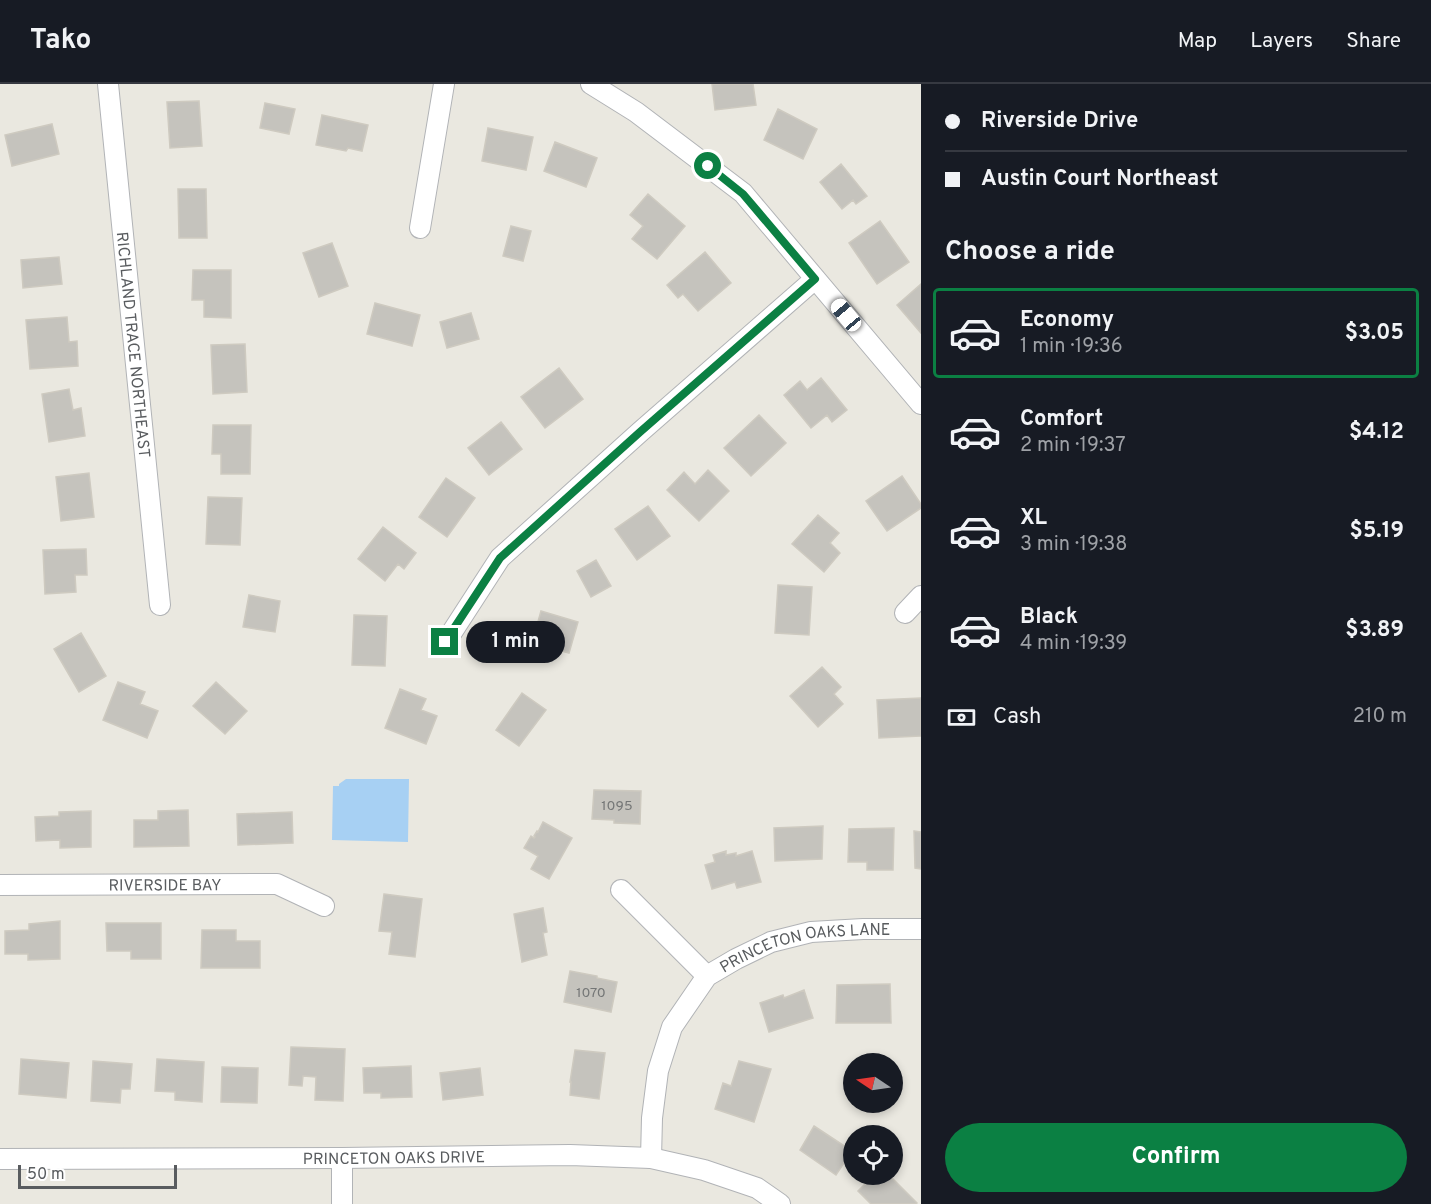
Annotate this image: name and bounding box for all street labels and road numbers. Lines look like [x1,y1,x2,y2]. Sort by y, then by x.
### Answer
street label: RICHLAND TRACE NORTHEAST [111,231,153,459]
street label: RIVERSIDE BAY [108,876,222,897]
street label: PRINCETON OAKS LANE [717,921,890,978]
street label: PRINCETON OAKS DRIVE [303,1148,485,1170]

